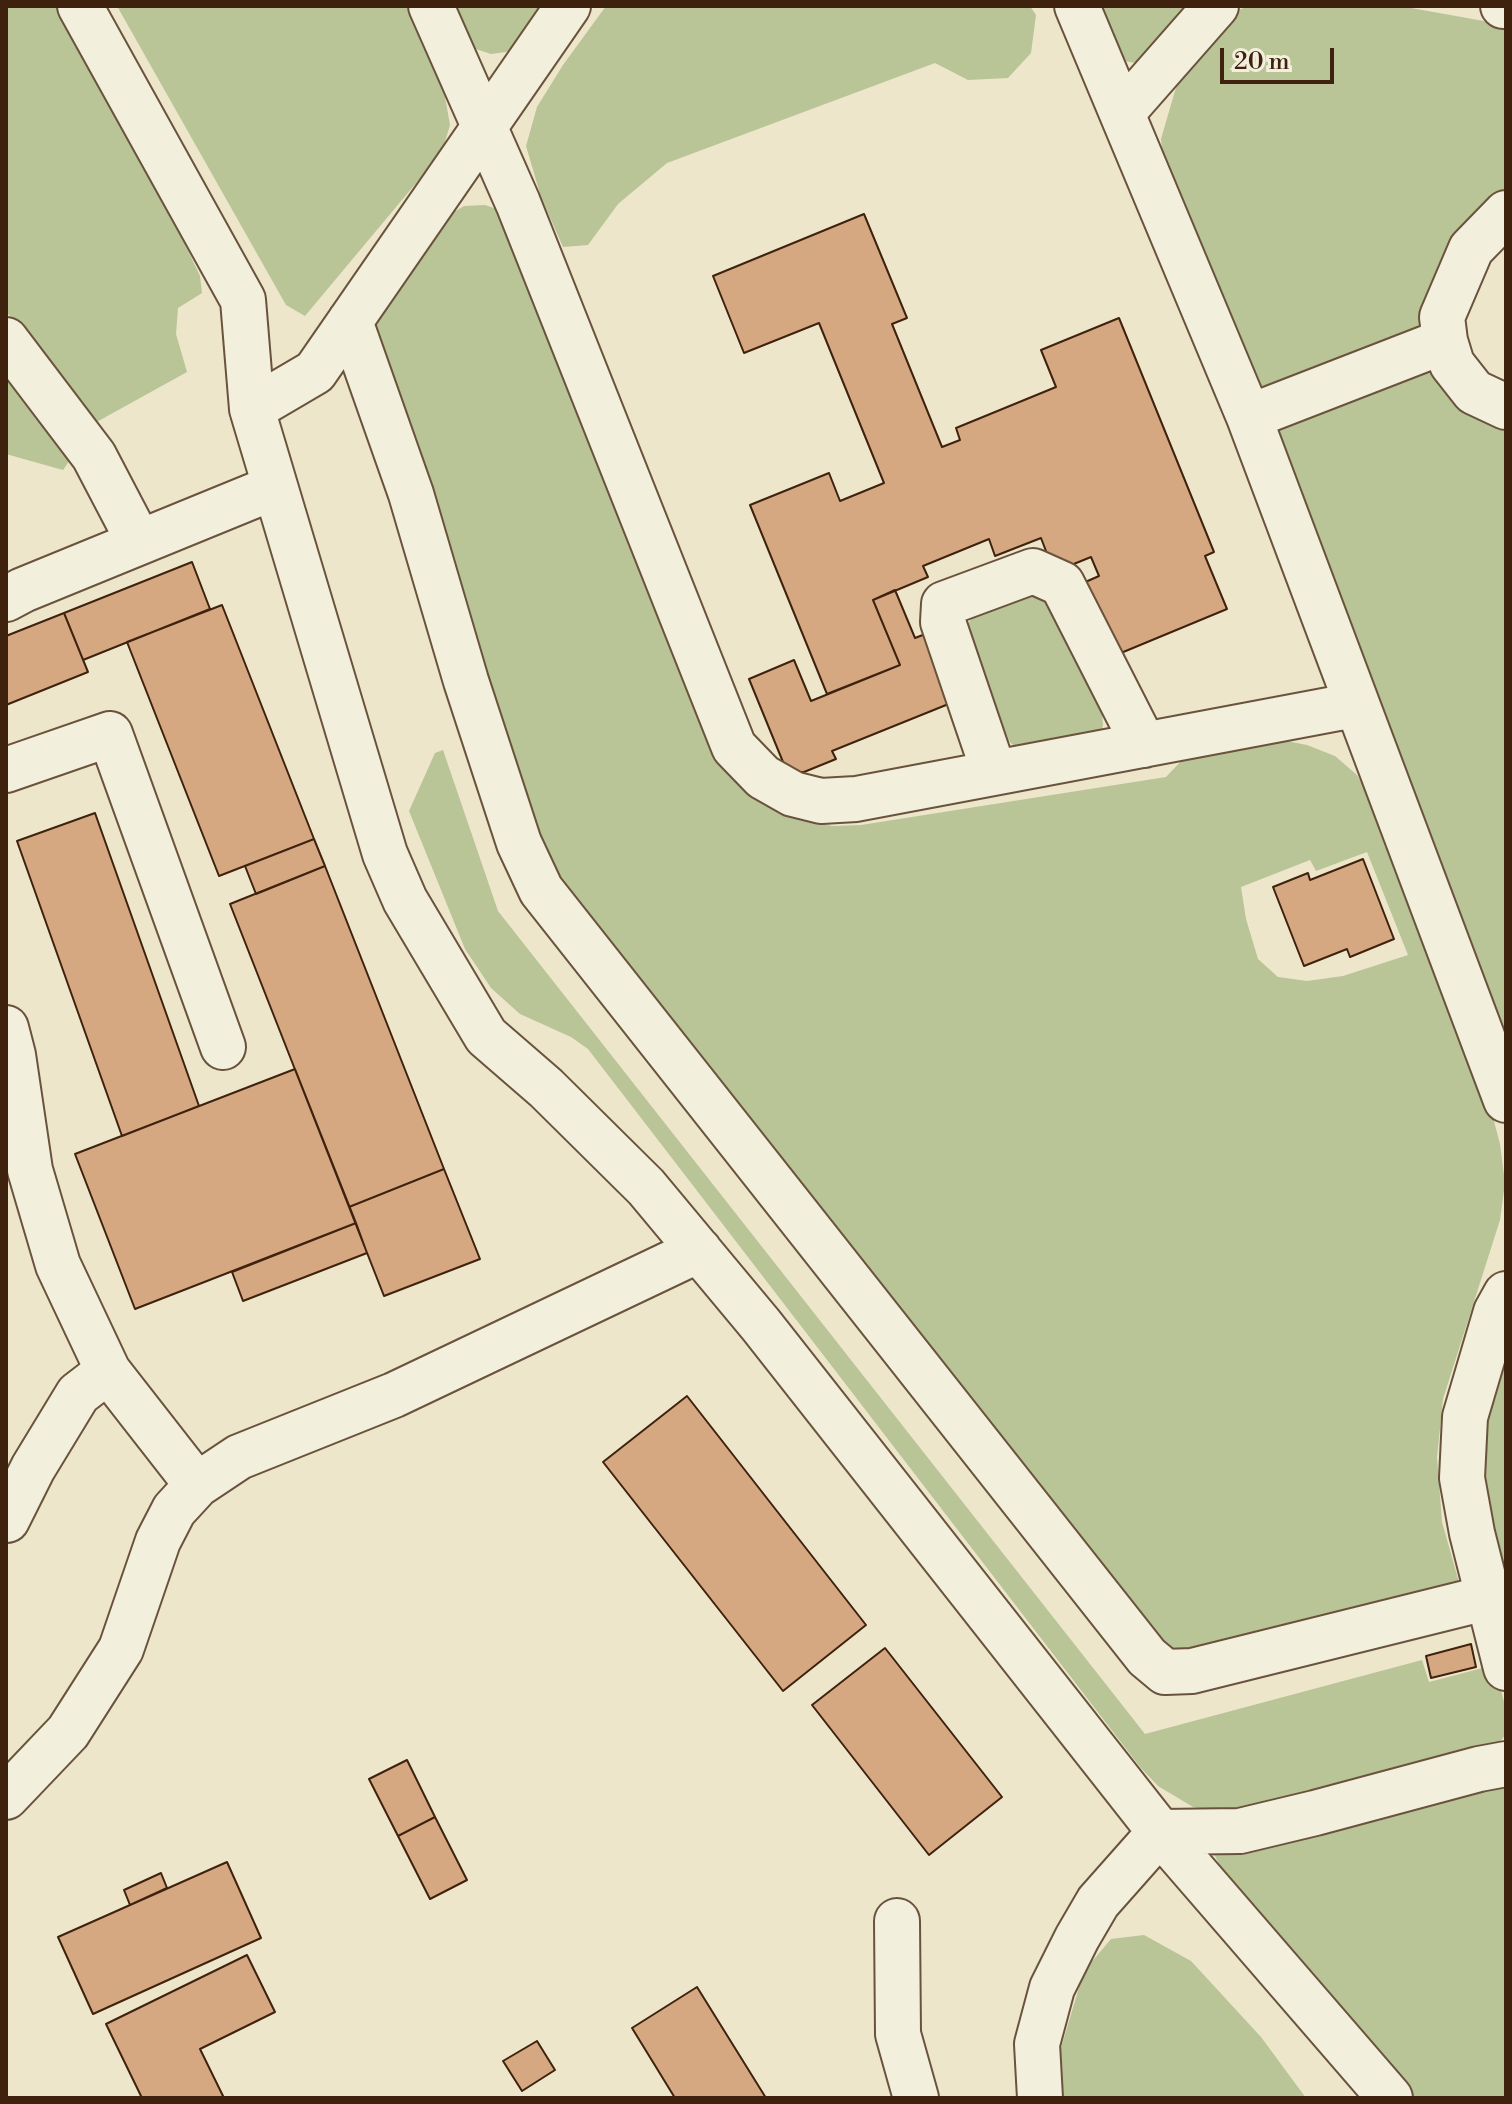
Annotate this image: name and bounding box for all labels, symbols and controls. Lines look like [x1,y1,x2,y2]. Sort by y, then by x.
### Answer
scale bar [1224,32,1338,82]
text: 20 m [1234,47,1290,77]

